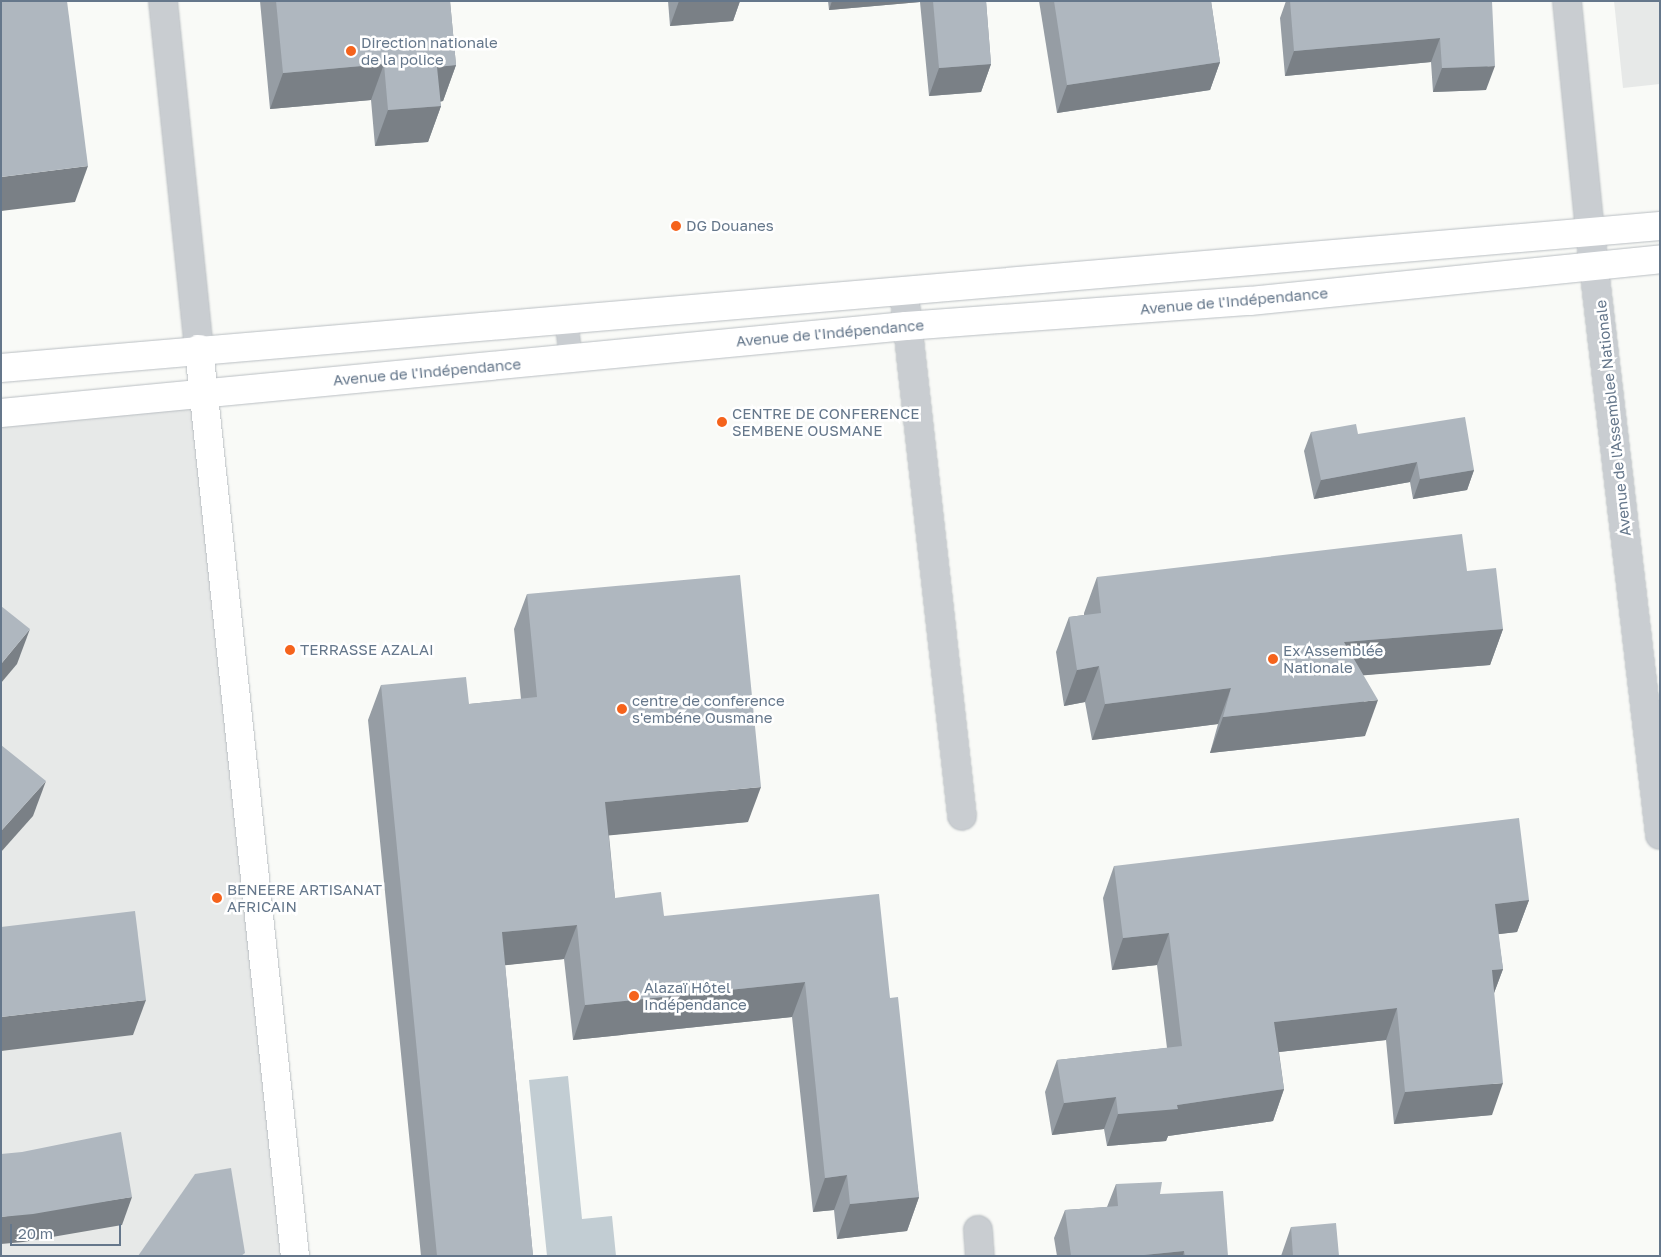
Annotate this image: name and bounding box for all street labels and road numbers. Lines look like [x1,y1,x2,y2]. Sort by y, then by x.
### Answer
street label: Avenue de l'Indépendance [1139,284,1329,318]
street label: Avenue de l'Assemblee Nationale [1592,299,1634,537]
street label: Avenue de l'Indépendance [735,316,925,350]
street label: Avenue de l'Indépendance [332,355,522,389]

